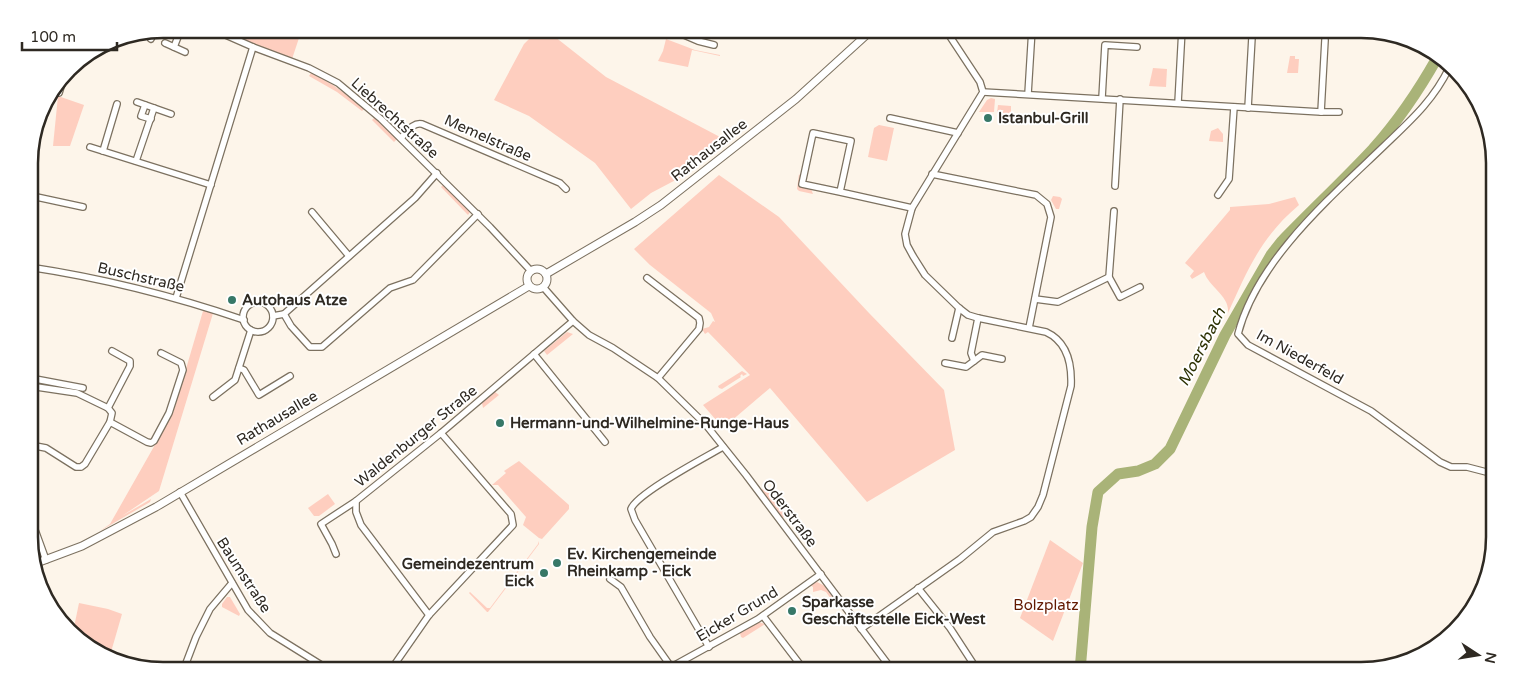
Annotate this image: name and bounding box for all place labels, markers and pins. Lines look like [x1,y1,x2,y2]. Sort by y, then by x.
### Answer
place label: Istanbul-Grill [998,109,1088,127]
marker: Istanbul-Grill [982,112,994,124]
place label: Autohaus Atze [242,291,348,309]
marker: Autohaus Atze [226,294,238,306]
place label: Hermann-und-Wilhelmine-Runge-Haus [510,414,789,433]
marker: Hermann-und-Wilhelmine-Runge-Haus [494,417,506,429]
place label: Ev. Kirchengemeinde Rheinkamp - Eick [567,545,717,581]
place label: Gemeindezentrum Eick [402,555,534,590]
marker: Ev. Kirchengemeinde Rheinkamp - Eick [551,557,563,569]
marker: Gemeindezentrum Eick [538,567,550,579]
place label: Sparkasse Geschäftsstelle Eick-West [802,593,986,628]
marker: Sparkasse Geschäftsstelle Eick-West [786,605,798,617]

